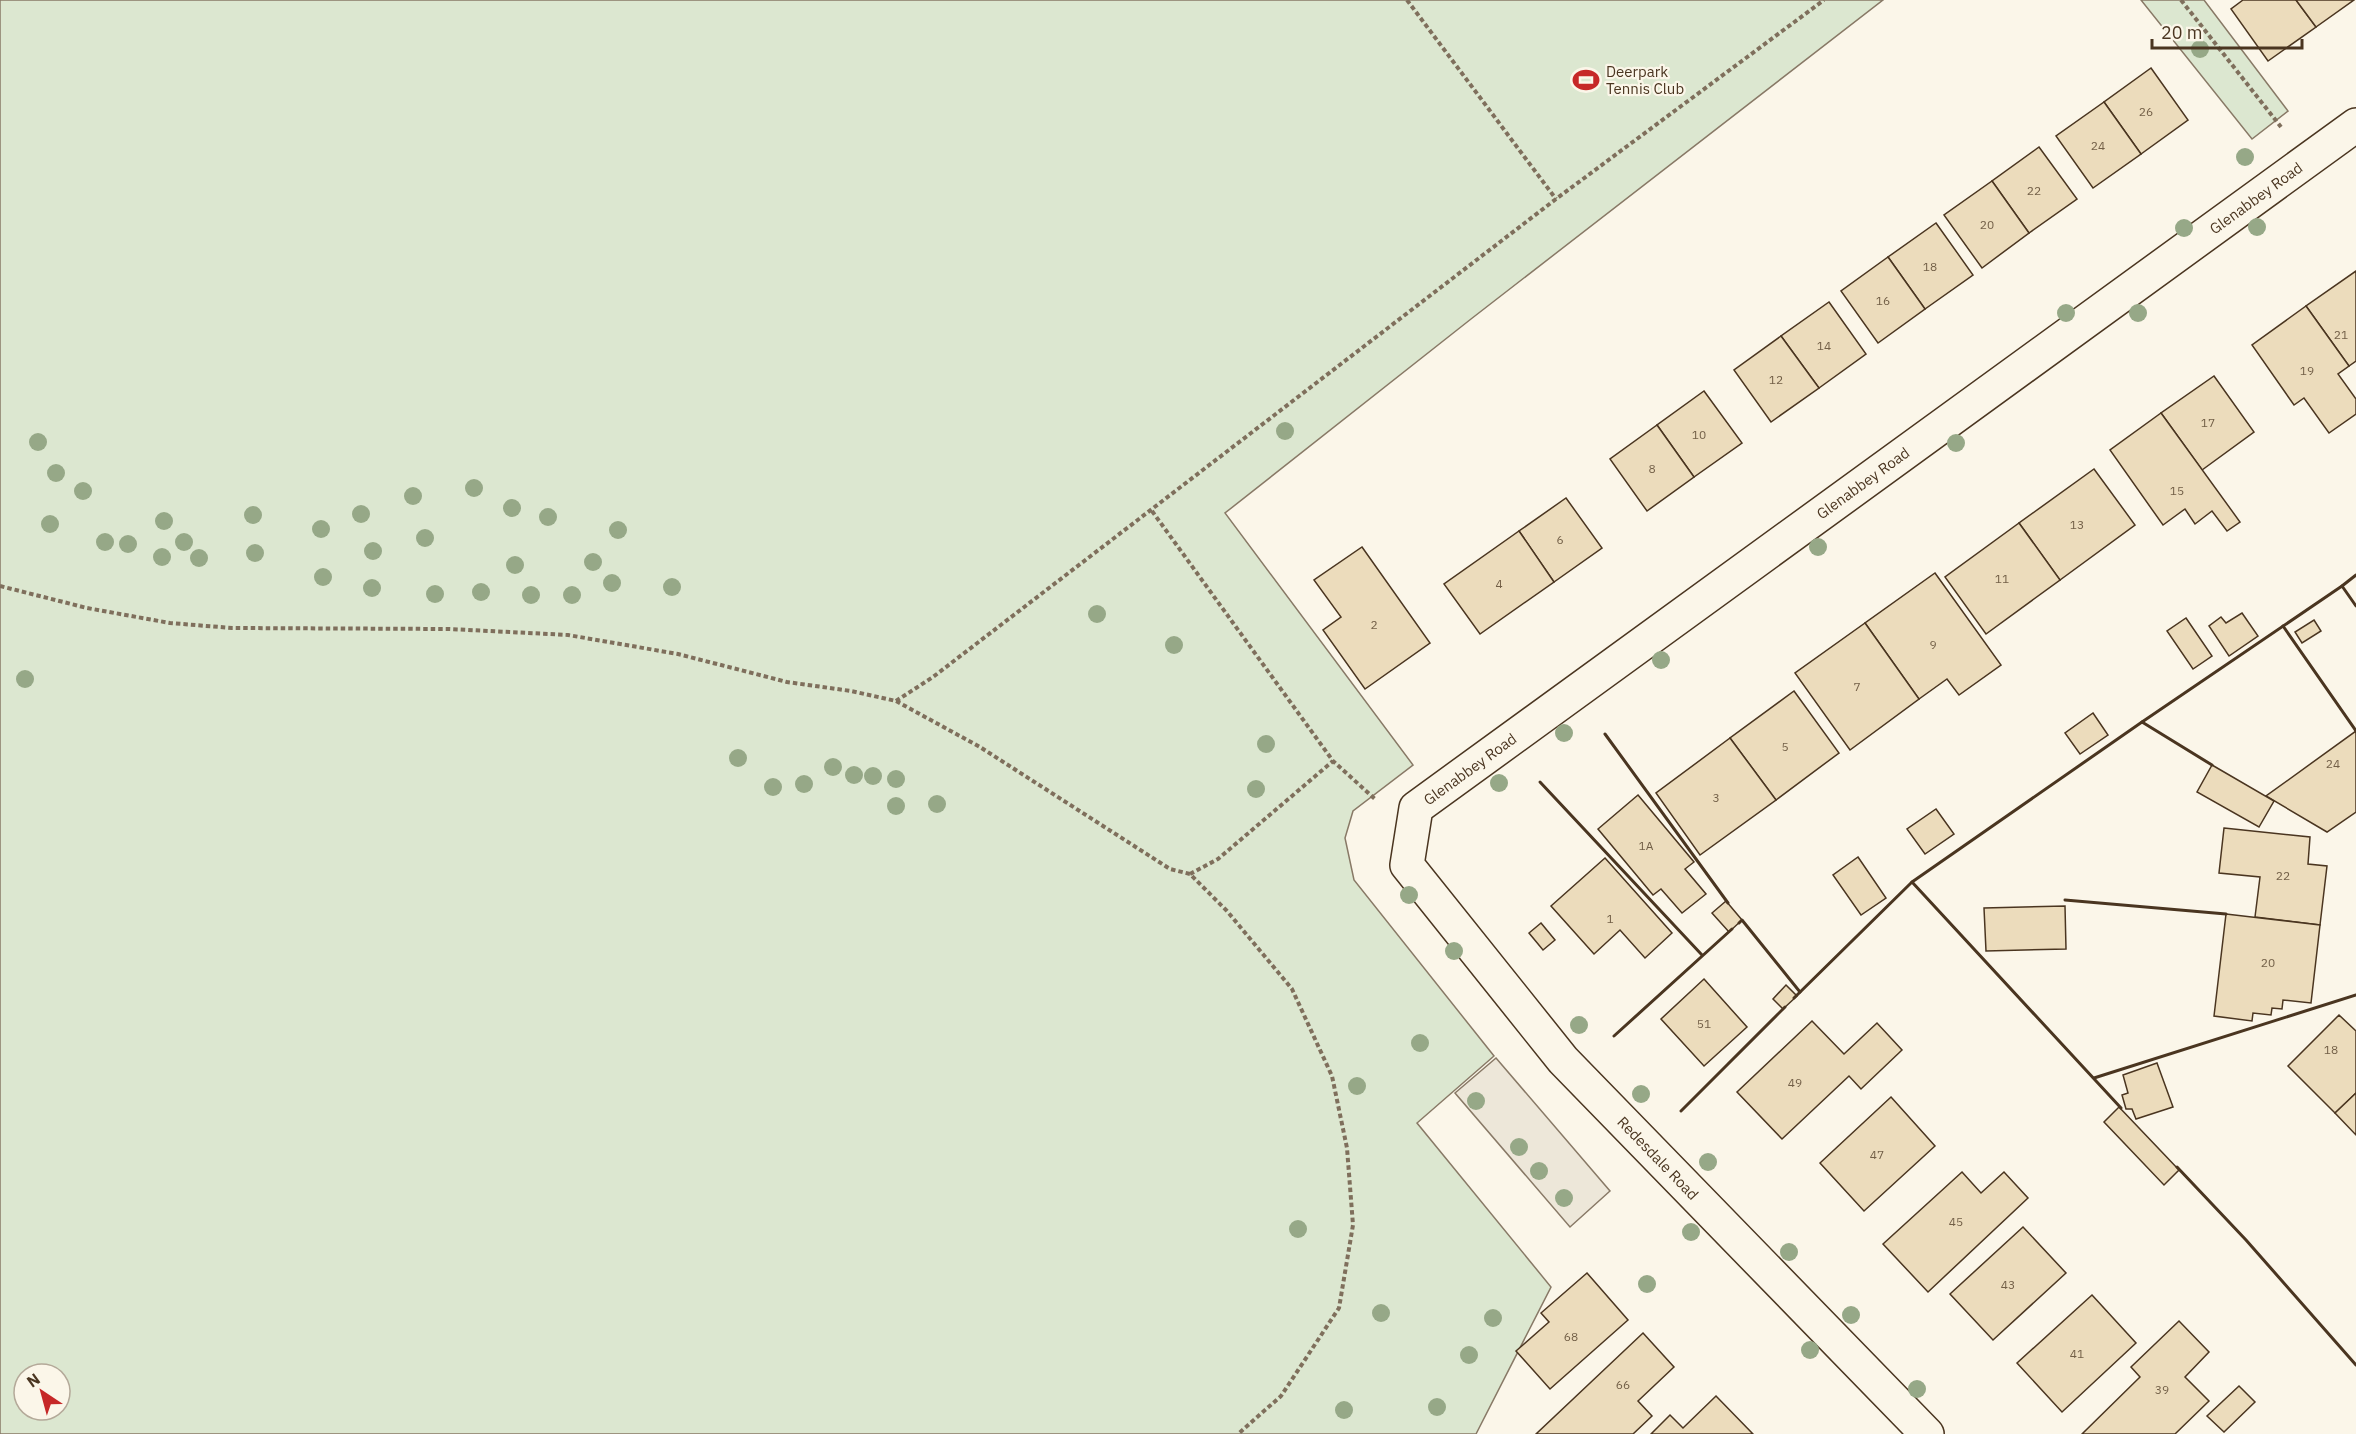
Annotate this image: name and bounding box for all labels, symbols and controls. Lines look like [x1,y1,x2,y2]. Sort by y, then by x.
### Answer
scale bar [2152,12,2302,50]
text: 20 m [2161,21,2203,44]
place label: Deerpark Tennis Club [1606,62,1684,98]
sports icon: Deerpark Tennis Club [1571,65,1601,95]
house number: 26 [2139,104,2153,119]
house number: 24 [2091,138,2105,153]
street label: Glenabbey Road [2206,158,2306,238]
house number: 22 [2027,183,2041,198]
house number: 20 [1980,217,1994,232]
house number: 18 [1923,259,1937,274]
house number: 16 [1876,293,1890,308]
house number: 21 [2334,327,2348,342]
house number: 14 [1817,338,1831,353]
house number: 19 [2300,363,2314,378]
house number: 12 [1769,372,1783,387]
house number: 17 [2201,415,2215,430]
house number: 10 [1692,427,1706,442]
street label: Glenabbey Road [1813,443,1913,523]
house number: 8 [1648,461,1656,476]
house number: 15 [2170,483,2184,498]
house number: 13 [2070,517,2084,532]
house number: 6 [1556,532,1564,547]
house number: 11 [1995,571,2009,586]
house number: 4 [1495,576,1503,591]
house number: 2 [1370,617,1378,632]
house number: 9 [1929,637,1937,652]
house number: 7 [1853,679,1861,694]
street label: Glenabbey Road [1420,729,1520,809]
house number: 5 [1781,739,1789,754]
house number: 24 [2326,756,2340,771]
house number: 3 [1712,790,1720,805]
house number: 1A [1639,838,1654,853]
house number: 22 [2276,868,2290,883]
house number: 1 [1606,911,1614,926]
house number: 20 [2261,955,2275,970]
house number: 51 [1697,1016,1711,1031]
house number: 18 [2324,1042,2338,1057]
house number: 49 [1788,1075,1802,1090]
street label: Redesdale Road [1613,1112,1703,1204]
house number: 47 [1870,1147,1884,1162]
house number: 45 [1949,1214,1963,1229]
house number: 43 [2001,1277,2015,1292]
house number: 68 [1564,1329,1578,1344]
house number: 41 [2070,1346,2084,1361]
north arrow [12,1362,72,1422]
text: N [23,1368,44,1391]
house number: 66 [1616,1377,1630,1392]
house number: 39 [2155,1382,2169,1397]

